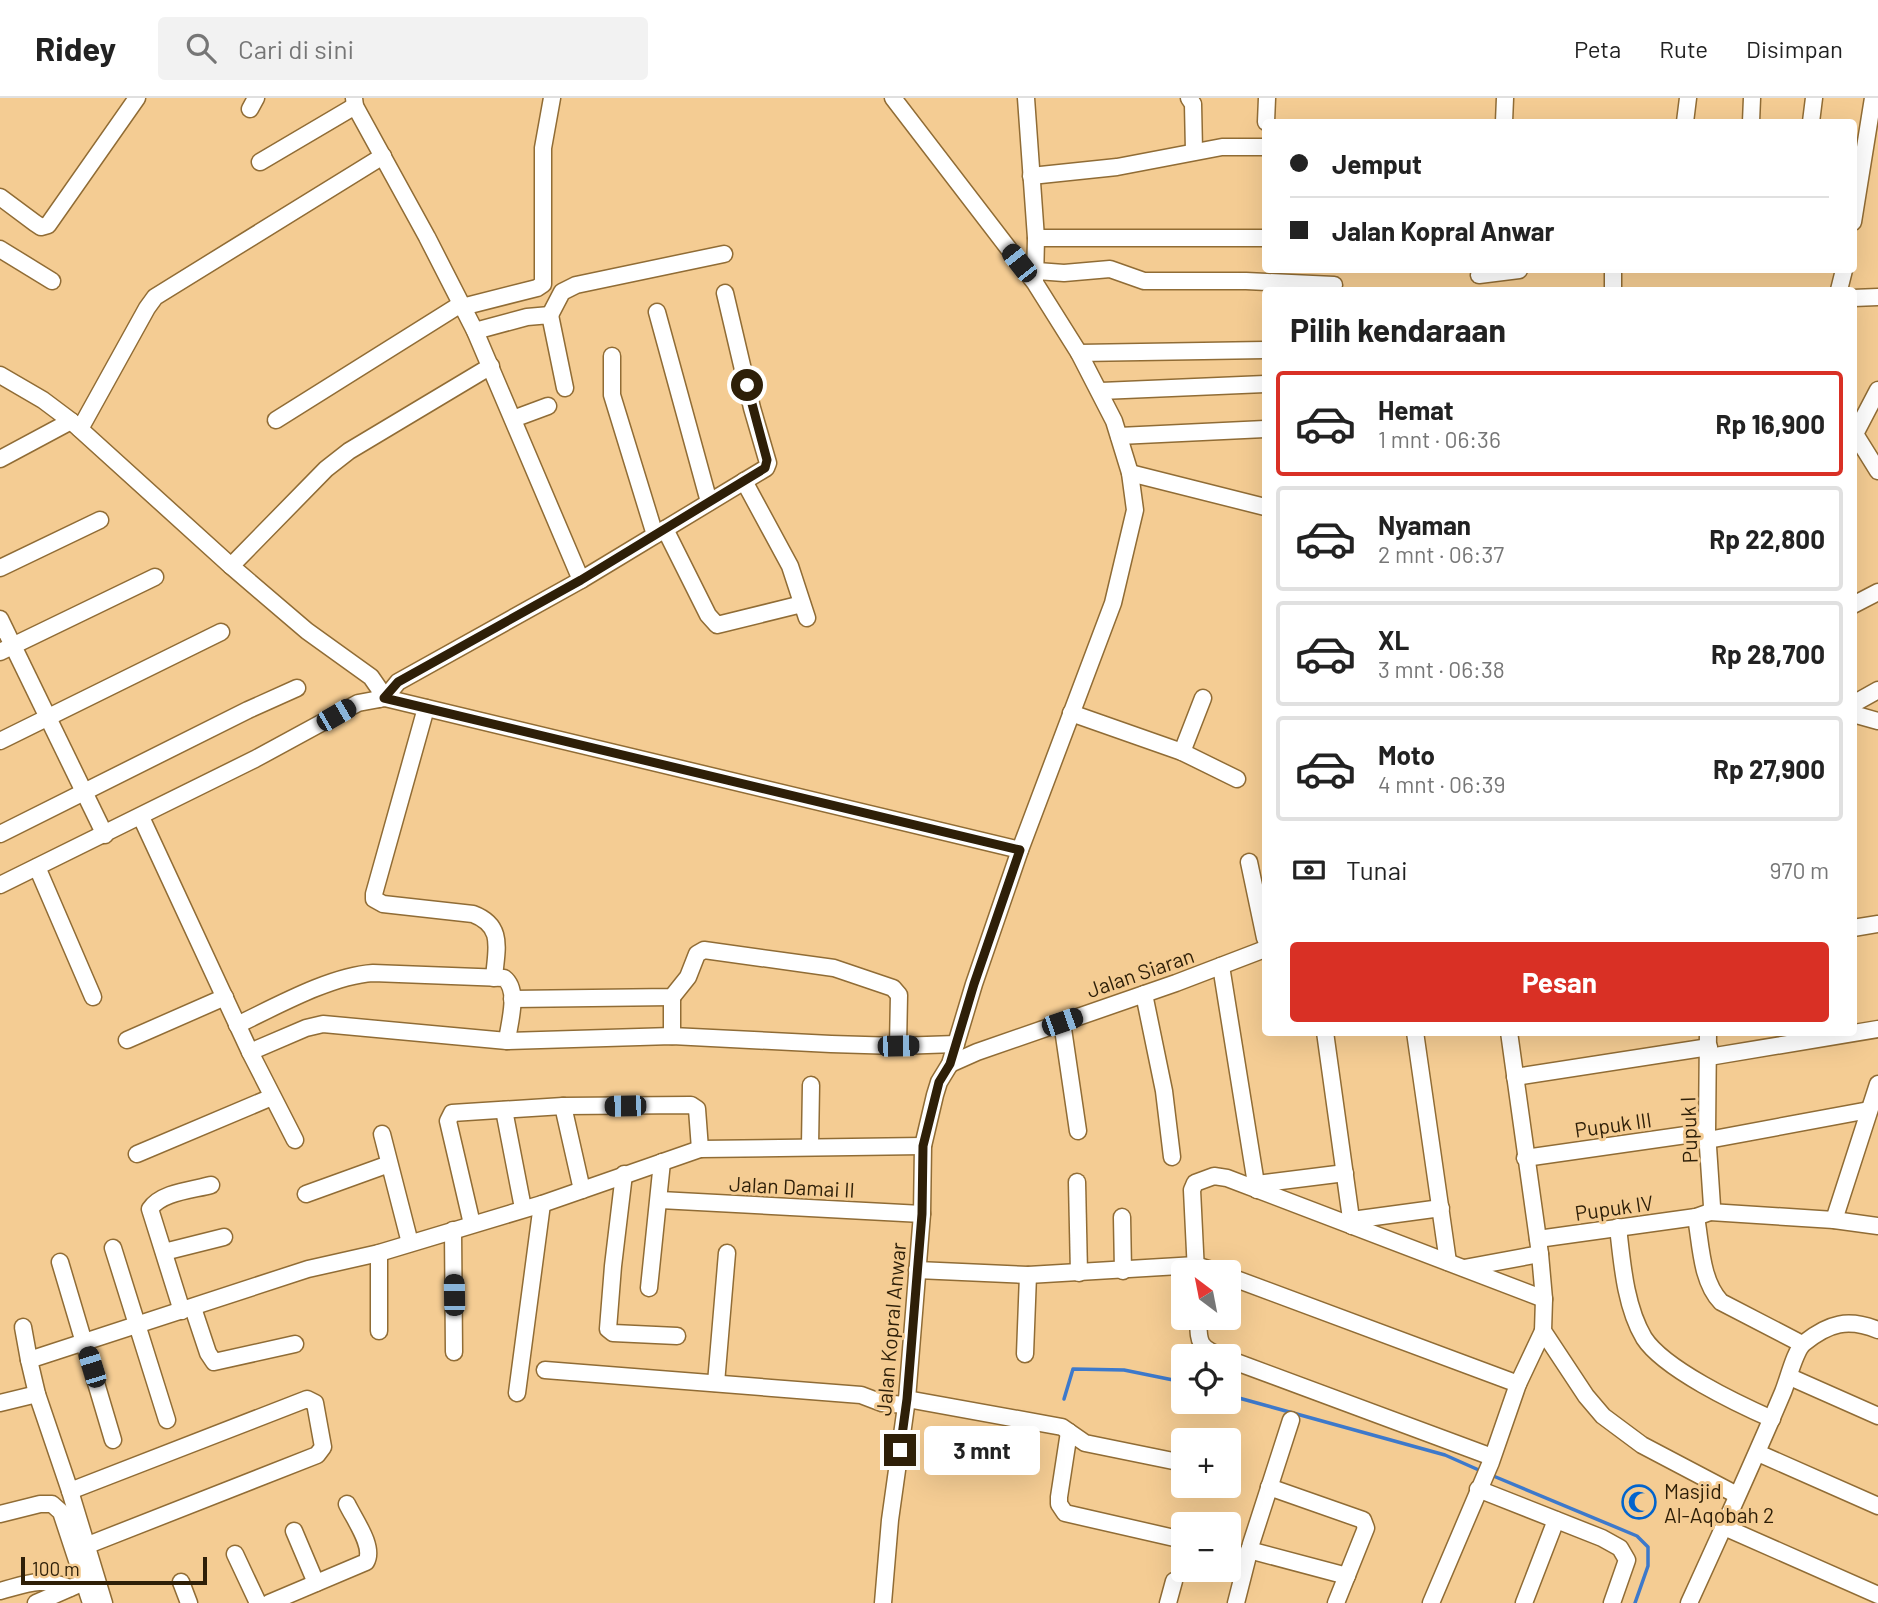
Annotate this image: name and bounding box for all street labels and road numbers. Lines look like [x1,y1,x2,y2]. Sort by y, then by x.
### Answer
street label: Jalan Siaran [1083,942,1197,1002]
street label: Pupuk I [1674,1096,1702,1164]
street label: Pupuk III [1573,1106,1653,1142]
street label: Jalan Damai II [728,1170,856,1202]
street label: Pupuk IV [1573,1189,1655,1225]
street label: Jalan Kopral Anwar [870,1241,910,1417]

